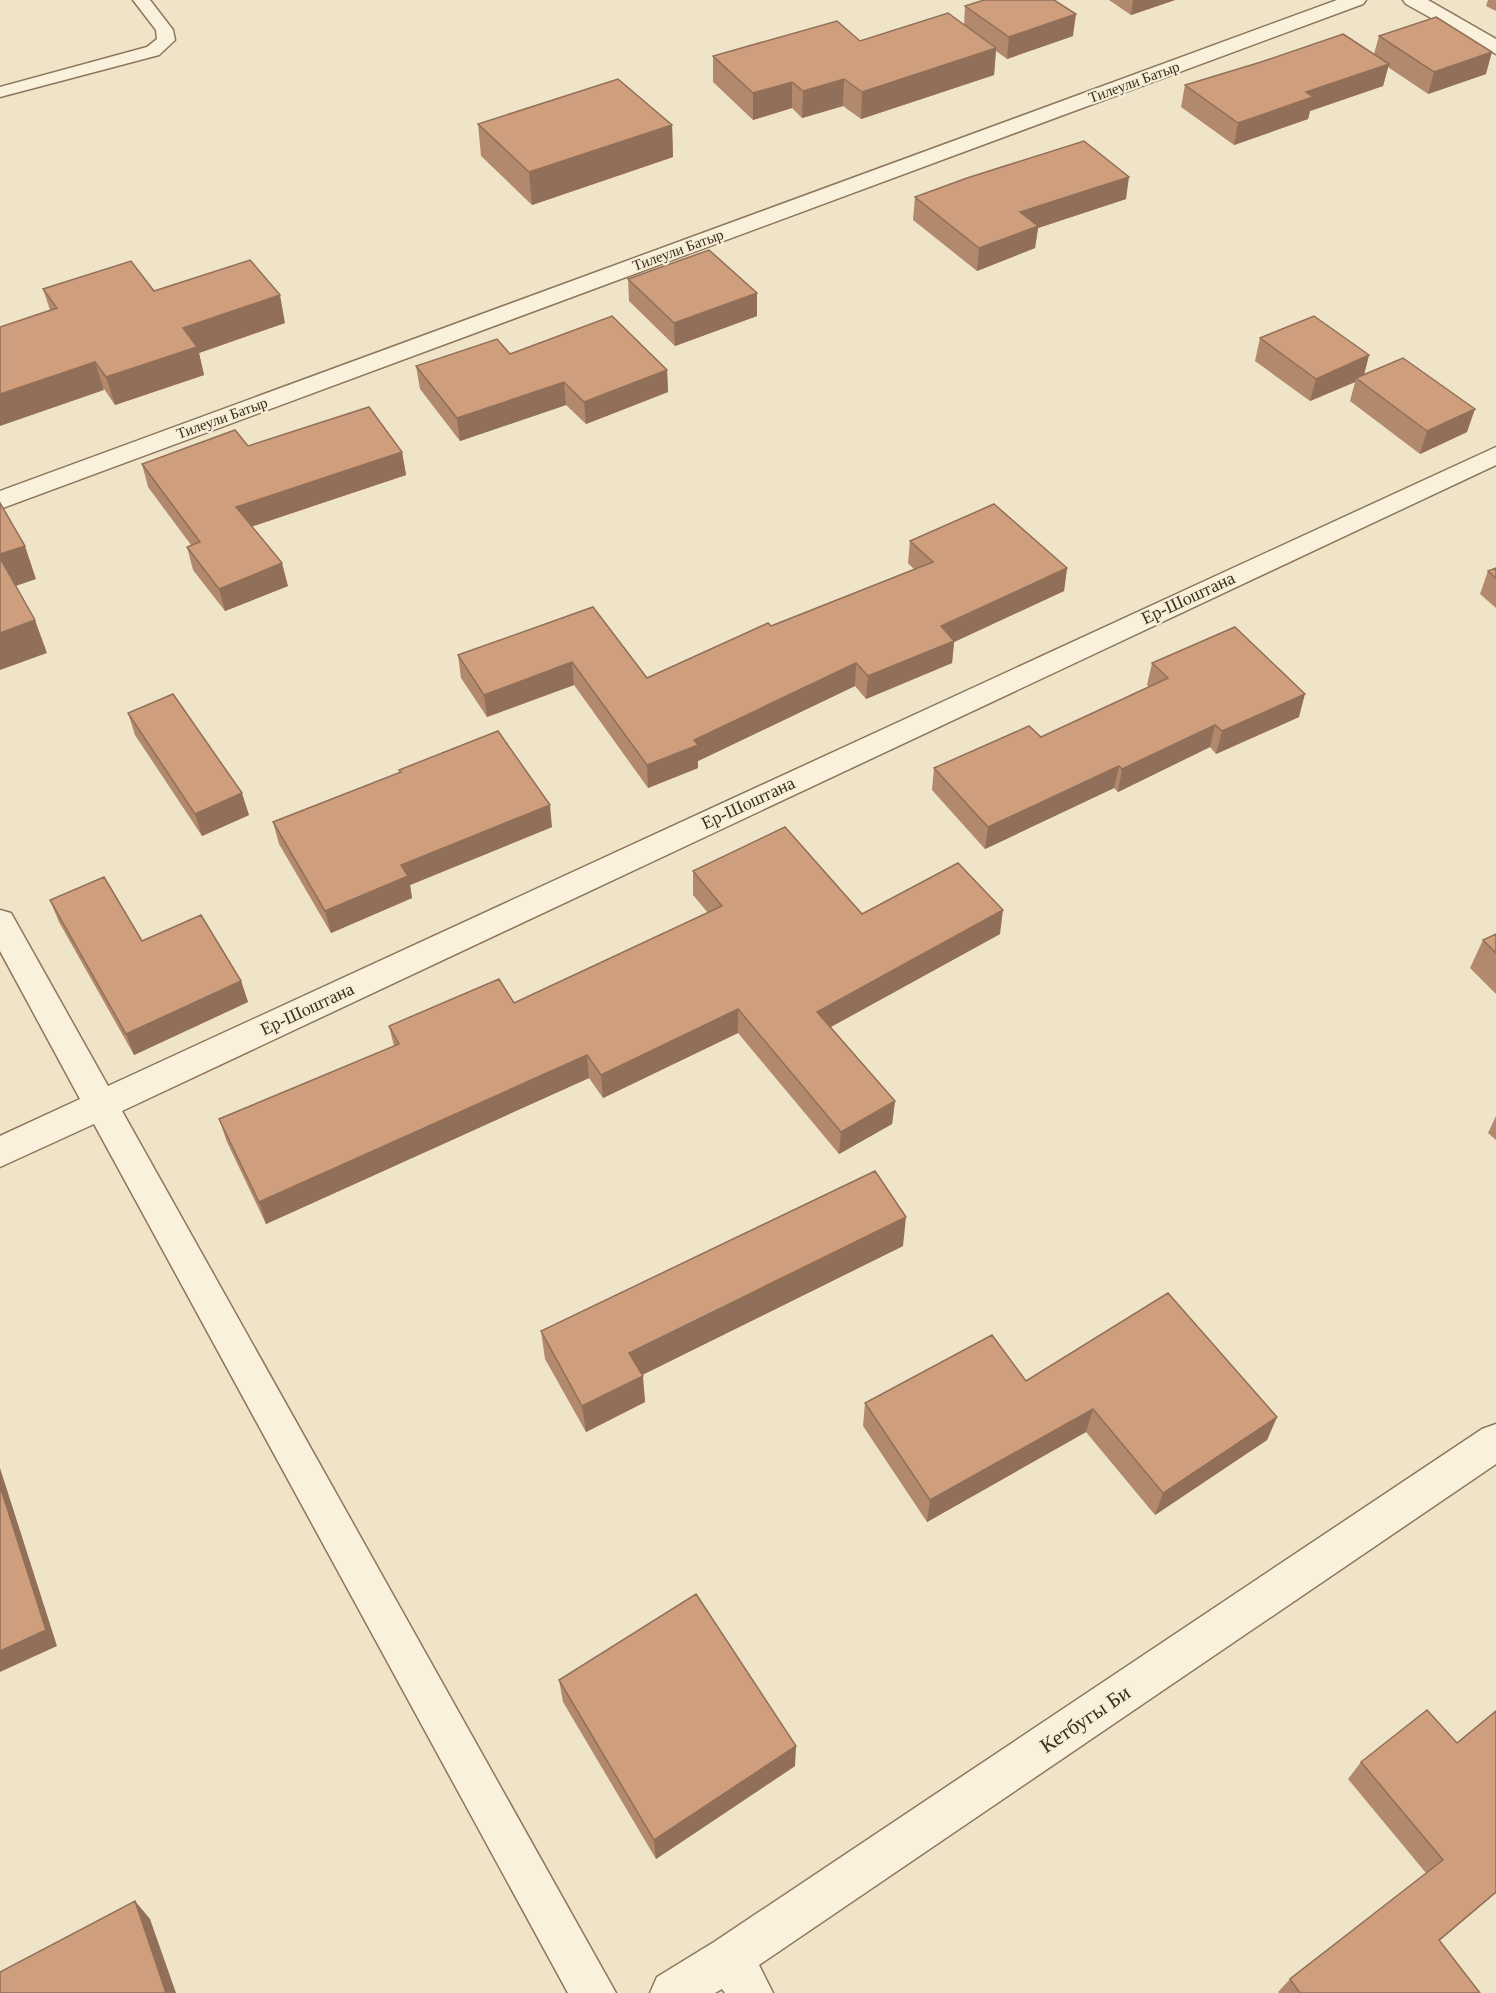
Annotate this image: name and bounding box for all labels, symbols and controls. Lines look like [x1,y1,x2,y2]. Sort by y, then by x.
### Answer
street label: Тилеули Батыр [1086,58,1182,106]
street label: Тилеули Батыр [630,226,726,274]
street label: Тилеули Батыр [174,394,270,442]
street label: Ер-Шоштана [1138,568,1238,628]
street label: Ер-Шоштана [698,773,798,833]
street label: Ер-Шоштана [257,979,357,1039]
street label: Кетбугы Би [1035,1680,1135,1758]

